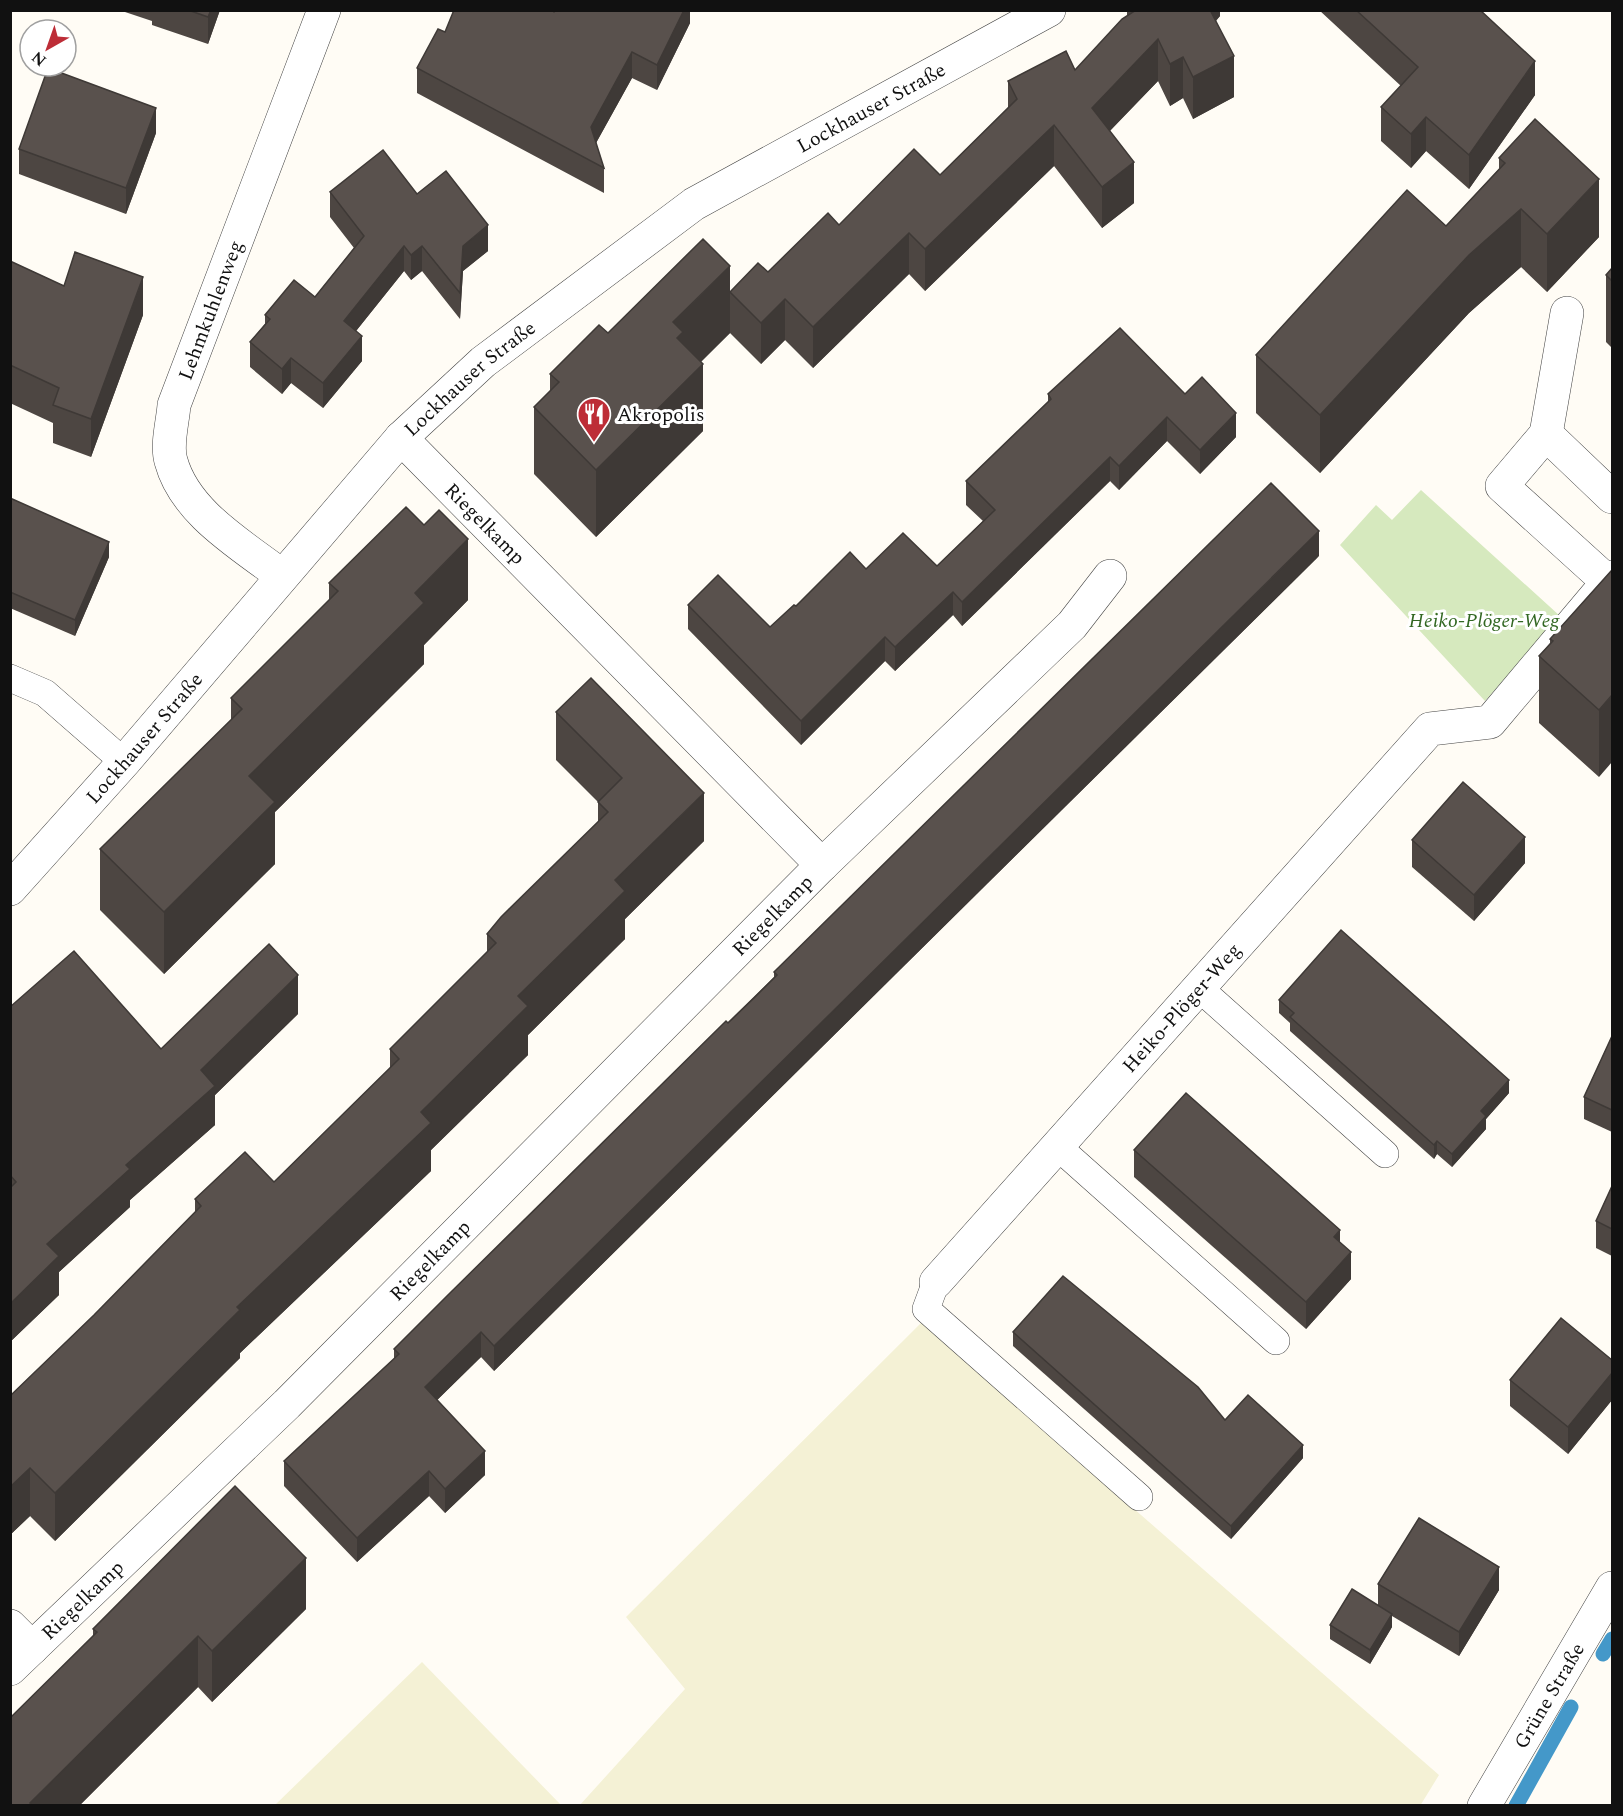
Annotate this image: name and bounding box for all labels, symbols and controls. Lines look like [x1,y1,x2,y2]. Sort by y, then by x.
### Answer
north arrow [18,18,78,78]
text: N [26,45,52,72]
street label: Lockhauser Straße [792,55,951,161]
street label: Lehmkuhlenweg [171,236,251,385]
street label: Lockhauser Straße [397,314,542,444]
restaurant icon: Akropolis [576,396,612,443]
place label: Akropolis [617,400,705,430]
street label: Riegelkamp [437,476,532,572]
park label: Heiko-Plöger-Weg [1409,606,1560,636]
street label: Lockhauser Straße [79,666,210,811]
street label: Riegelkamp [725,868,820,964]
street label: Heiko-Plöger-Weg [1115,936,1248,1080]
street label: Riegelkamp [383,1213,478,1309]
street label: Riegelkamp [35,1554,131,1648]
street label: Grüne Straße [1507,1637,1593,1755]

